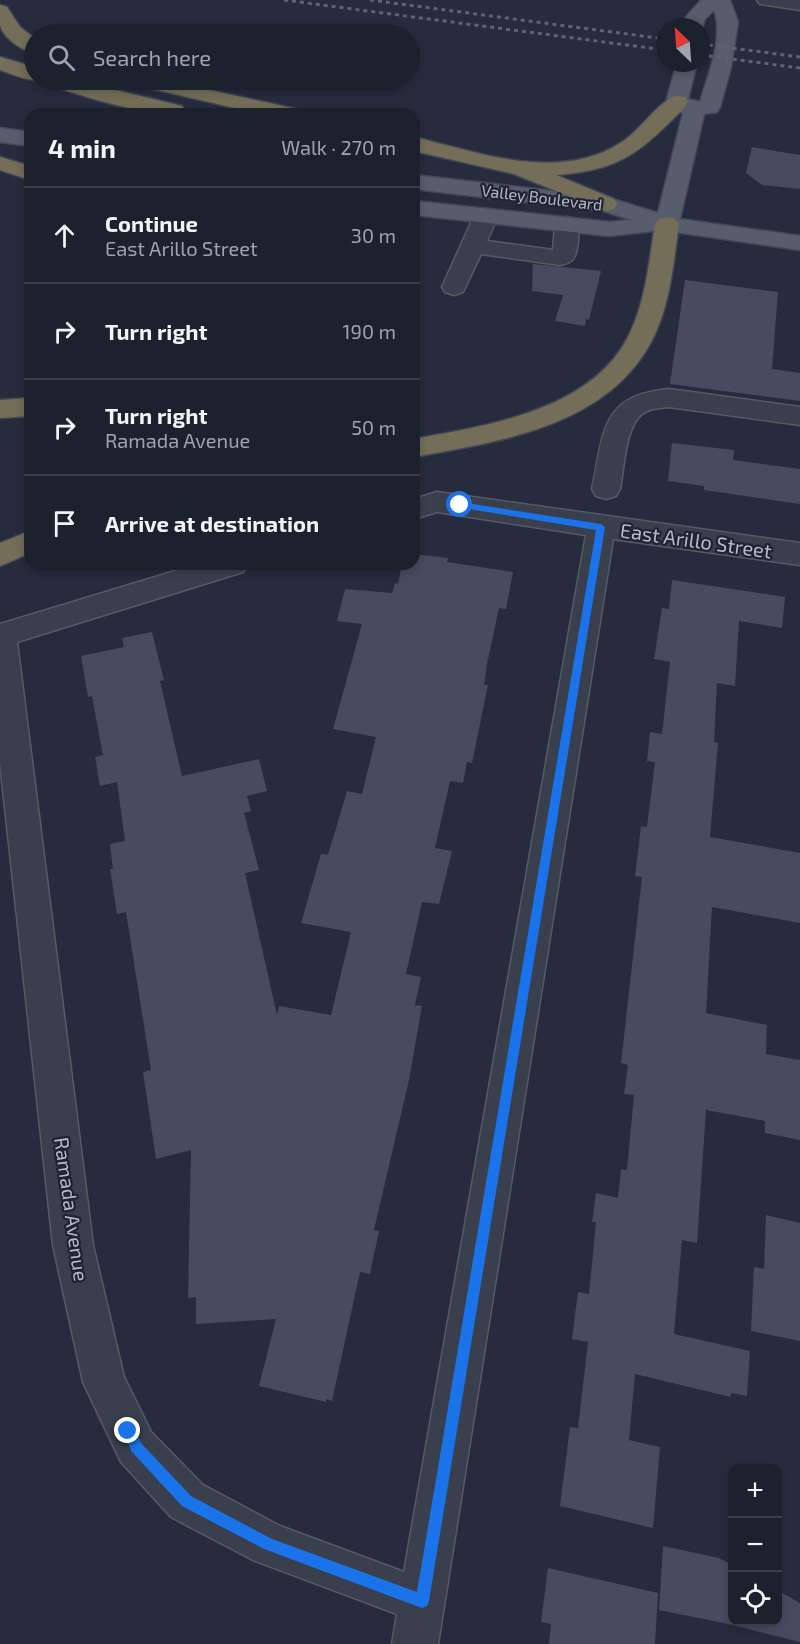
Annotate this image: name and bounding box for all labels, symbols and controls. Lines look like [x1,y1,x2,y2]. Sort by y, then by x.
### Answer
north arrow [656,18,710,72]
search box [24,24,420,90]
icon: search [45,41,78,74]
text: Search here [93,44,211,70]
text: 4 min [48,132,116,163]
text: Walk · 270 m [281,135,396,159]
street label: Valley Boulevard [480,180,604,214]
text: Continue [105,210,198,236]
icon: ahead [48,219,81,252]
text: 30 m [351,223,396,247]
text: East Arillo Street [105,236,258,260]
icon: right [48,315,81,348]
text: Turn right [105,318,207,344]
text: 190 m [343,319,396,343]
text: Turn right [105,402,207,428]
icon: right [48,411,81,444]
text: 50 m [351,415,396,439]
text: Ramada Avenue [105,428,250,452]
route start [446,491,472,517]
icon: arrive [48,507,81,540]
text: Arrive at destination [105,510,319,536]
street label: East Arillo Street [619,517,774,563]
street label: Ramada Avenue [50,1135,94,1283]
route end [114,1417,140,1443]
map controls [728,1464,782,1626]
button: + [728,1464,782,1518]
button: − [728,1518,782,1572]
button: locate [728,1572,782,1626]

